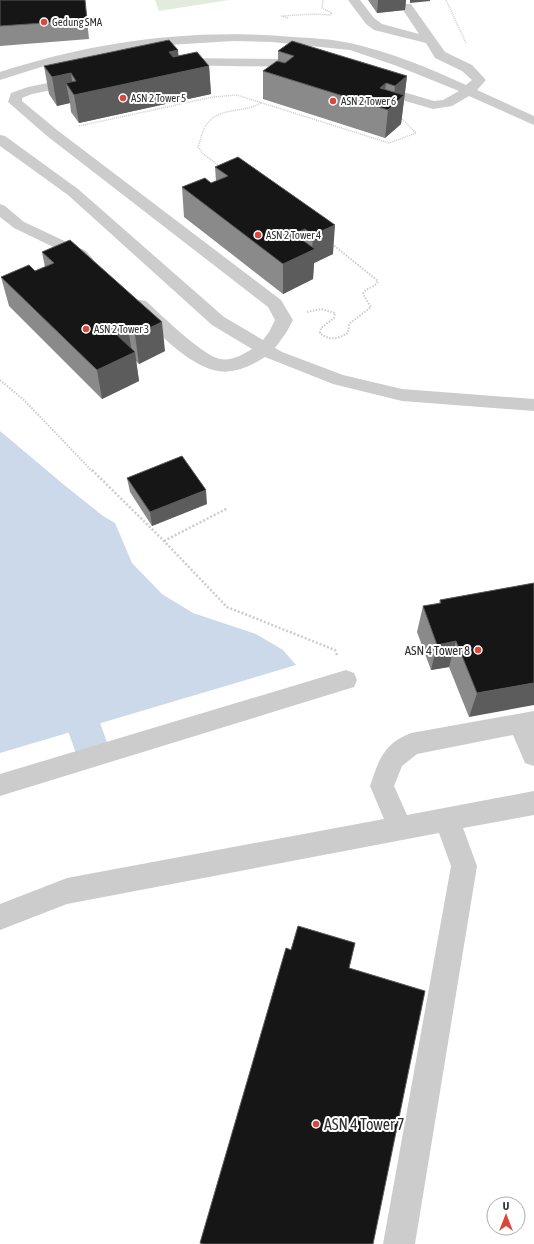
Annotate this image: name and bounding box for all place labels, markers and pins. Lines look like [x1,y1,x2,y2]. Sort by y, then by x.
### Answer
place label: Gedung SMA [52,16,103,28]
marker: Gedung SMA [39,17,49,27]
place label: ASN 2 Tower 5 [131,92,186,104]
marker: ASN 2 Tower 5 [118,93,128,103]
place label: ASN 2 Tower 6 [341,95,396,107]
marker: ASN 2 Tower 6 [328,96,338,106]
place label: ASN 2 Tower 4 [266,229,321,241]
marker: ASN 2 Tower 4 [253,230,263,240]
place label: ASN 2 Tower 3 [94,323,149,335]
marker: ASN 2 Tower 3 [81,324,91,334]
place label: ASN 4 Tower 8 [405,643,470,658]
marker: ASN 4 Tower 8 [473,645,483,655]
place label: ASN 4 Tower 7 [324,1115,404,1133]
marker: ASN 4 Tower 7 [311,1119,321,1129]

